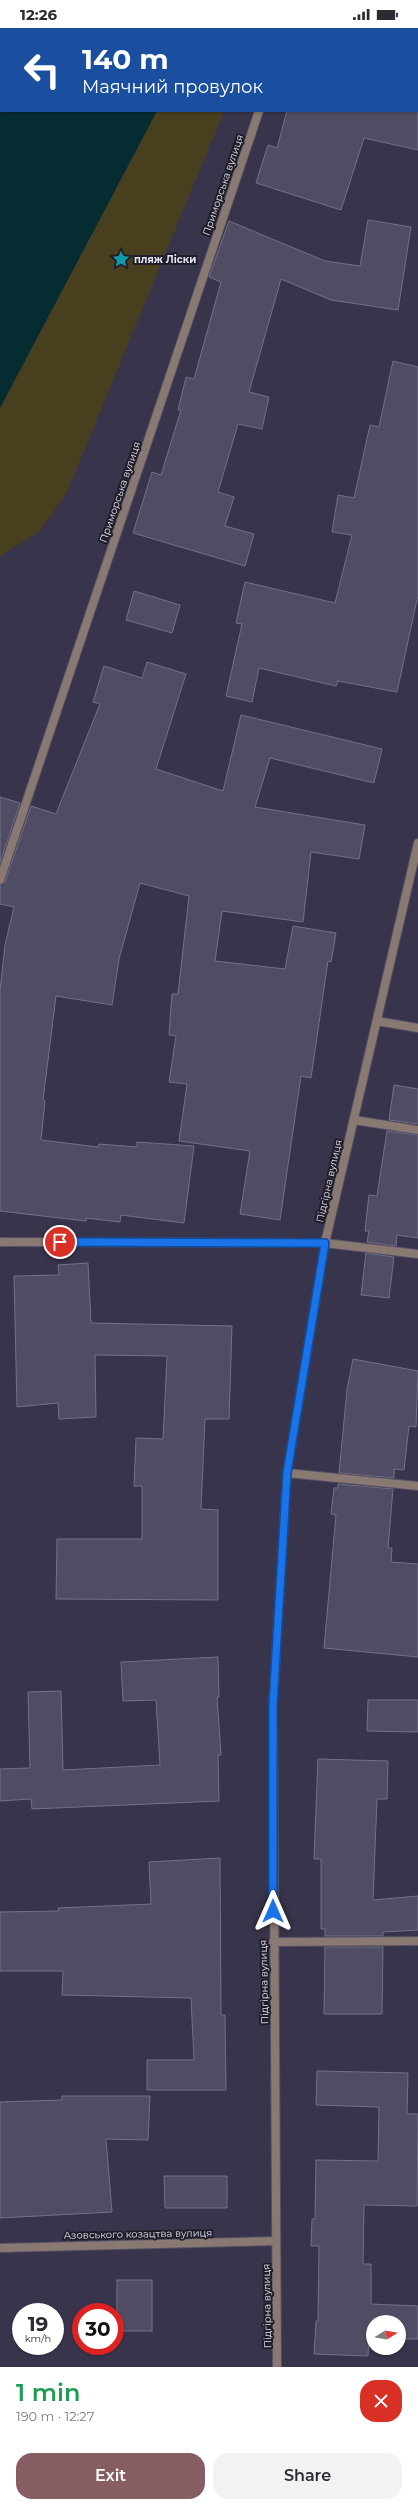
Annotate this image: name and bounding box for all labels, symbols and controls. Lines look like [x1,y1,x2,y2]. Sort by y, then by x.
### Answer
text: 12:26 [20,5,57,24]
text: 140 m [82,42,169,76]
icon: left [16,44,68,96]
text: Маячний провулок [82,76,263,98]
street label: Приморська вулиця [200,133,246,237]
place icon: пляж Ліски [111,249,131,269]
place label: пляж Ліски [134,253,196,266]
street label: Приморська вулиця [97,440,143,544]
street label: Підгірна вулиця [313,1138,345,1224]
pin [43,1225,77,1259]
icon: arrive [49,1231,71,1253]
position arrow [252,1890,294,1932]
street label: Підгірна вулиця [257,1940,271,2024]
street label: Азовського козацтва вулиця [64,2226,212,2242]
street label: Підгірна вулиця [260,2264,274,2348]
speed limit sign: 30 [72,2303,124,2355]
text: 19 [28,2312,48,2336]
north arrow [366,2315,406,2355]
map controls [366,2315,406,2355]
text: km/h [25,2332,51,2345]
text: 1 min [16,2378,80,2407]
button: close [360,2380,402,2422]
text: 190 m · 12:27 [16,2408,94,2424]
button: Exit [16,2453,205,2499]
button: Share [213,2453,402,2499]

